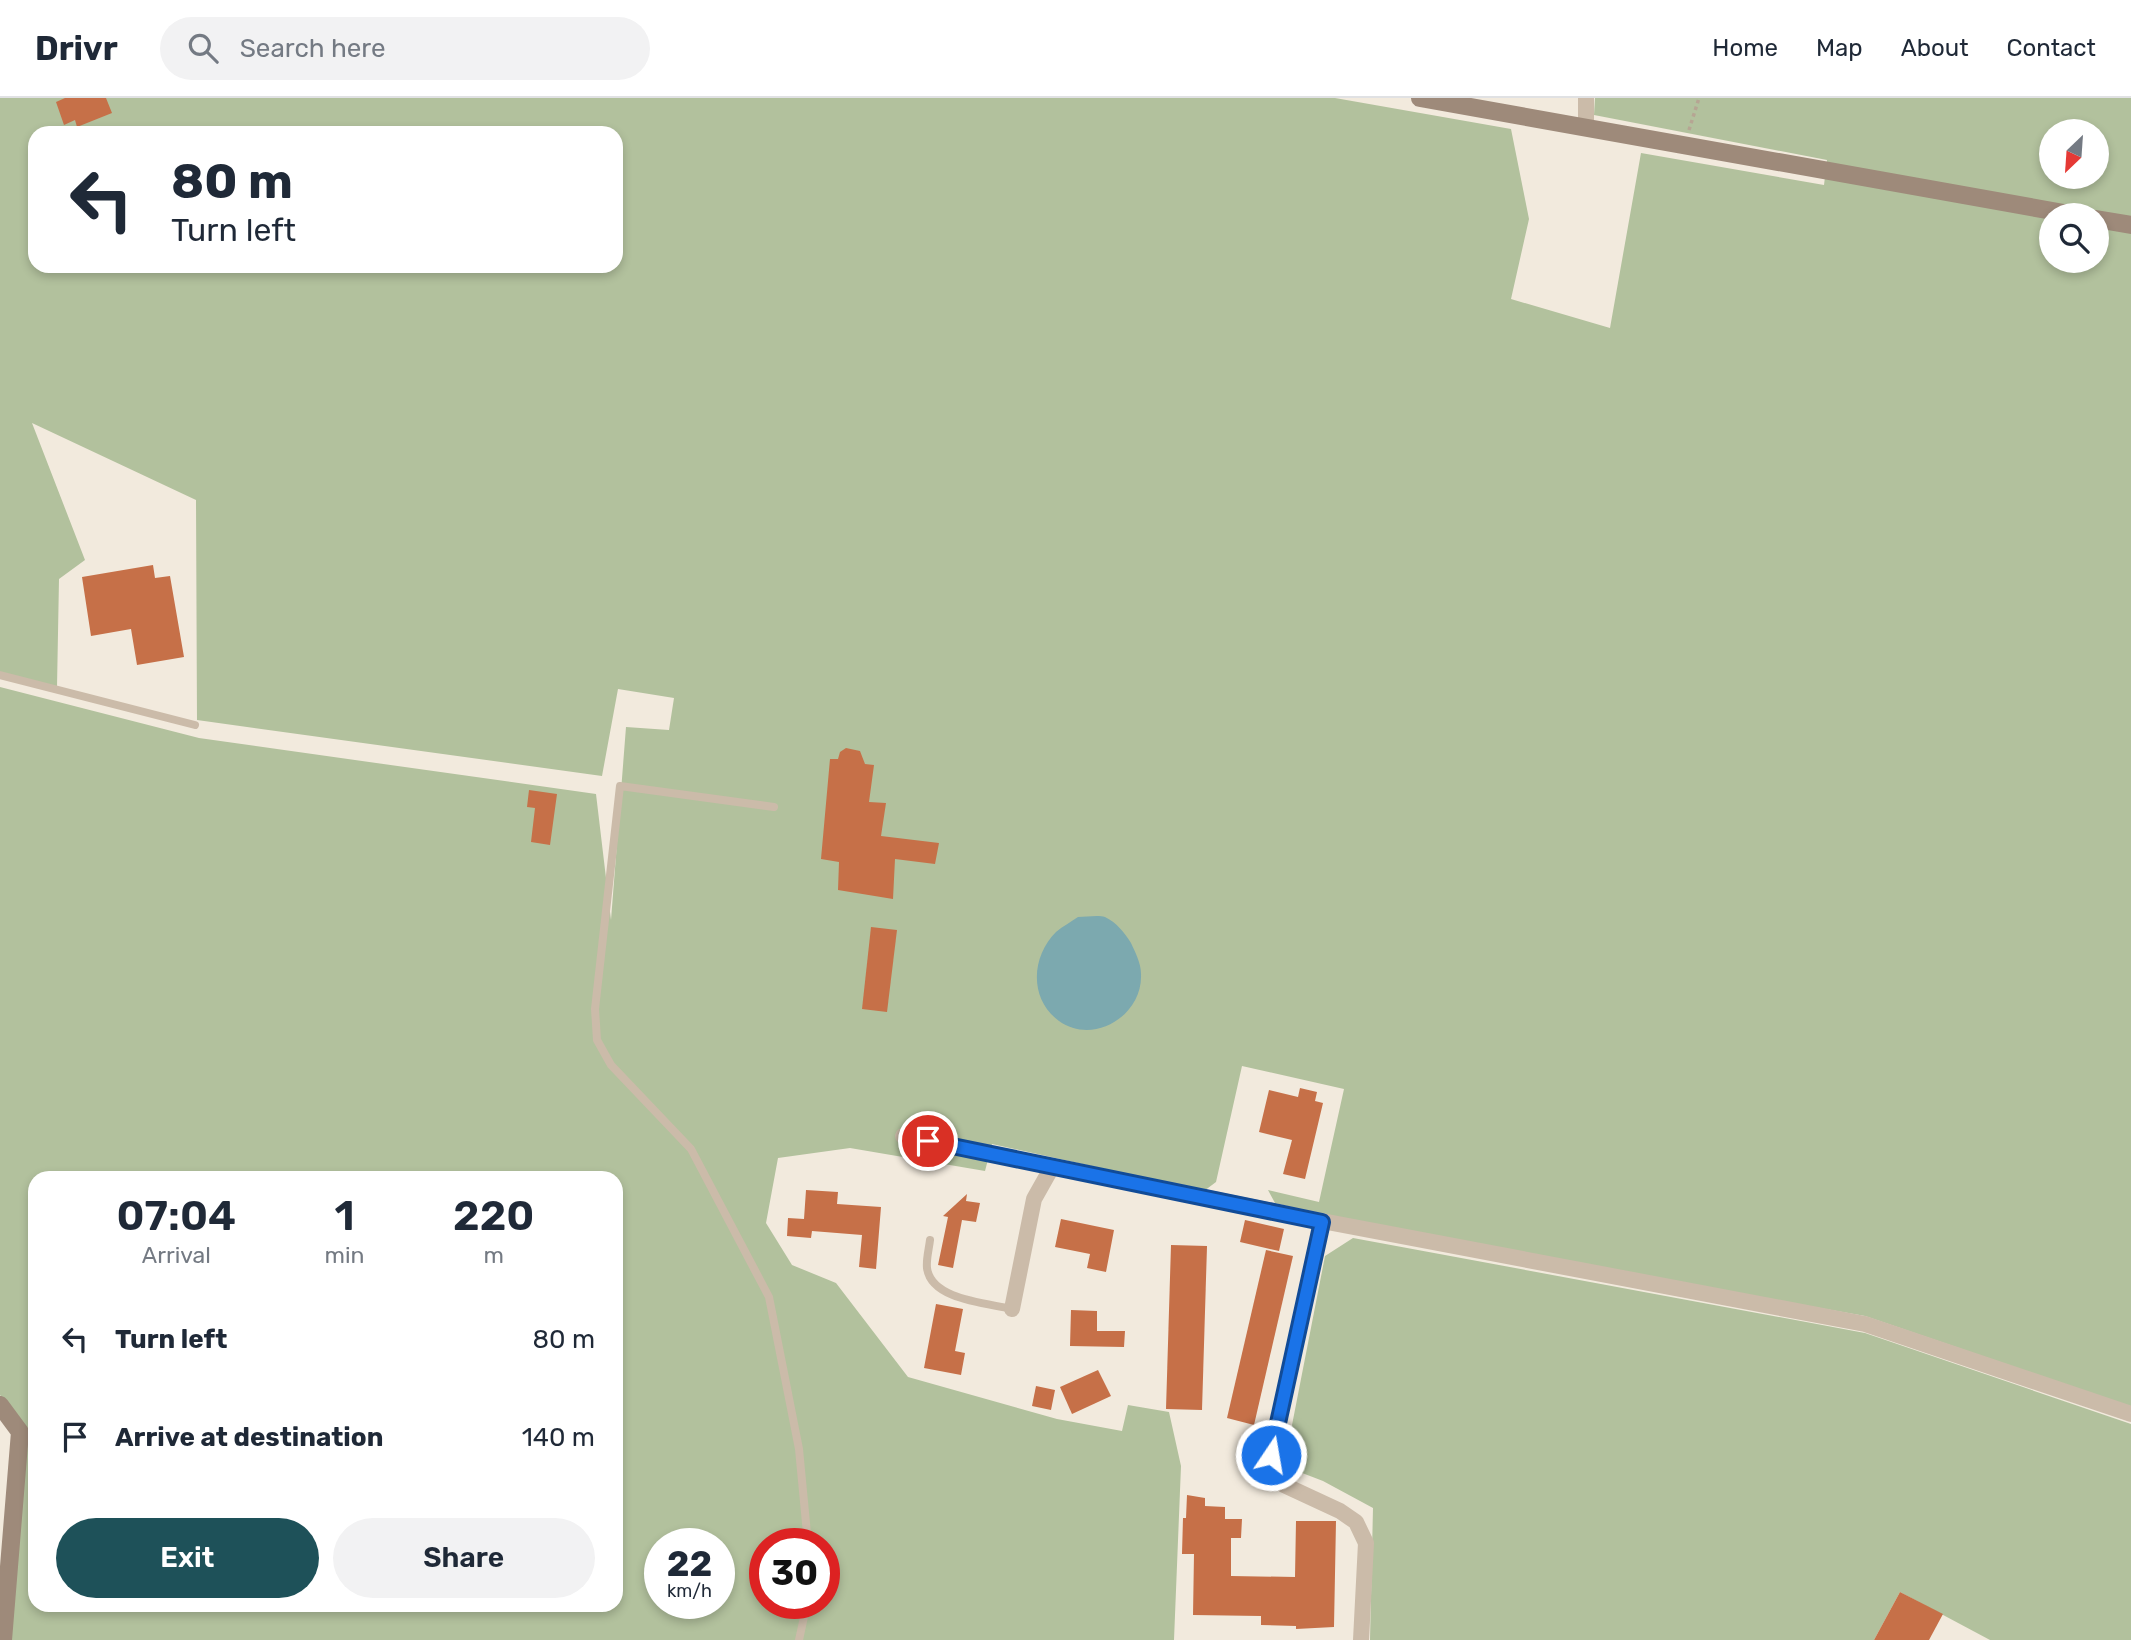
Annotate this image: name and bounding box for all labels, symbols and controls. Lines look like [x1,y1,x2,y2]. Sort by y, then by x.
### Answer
search box [160,17,650,80]
text: Drivr [35,29,118,68]
icon: search [184,29,222,67]
text: Search here [240,33,386,64]
text: Home [1712,34,1778,62]
text: Map [1816,34,1863,62]
text: About [1901,34,1969,62]
text: Contact [2007,34,2096,62]
north arrow [2039,119,2109,189]
map controls [2039,119,2109,273]
text: 80 m [171,152,293,210]
icon: left [56,154,147,245]
button: search [2039,203,2109,273]
text: Turn left [171,211,296,249]
pin [898,1111,958,1171]
icon: arrive [909,1122,947,1160]
text: 07:04 [117,1191,236,1241]
text: 1 [334,1191,355,1241]
text: 220 [453,1191,534,1241]
text: Arrival [142,1241,211,1269]
text: min [325,1241,365,1269]
text: m [484,1241,504,1269]
icon: left [56,1320,94,1358]
text: Turn left [115,1324,227,1355]
text: 80 m [532,1324,595,1355]
icon: arrive [56,1418,94,1456]
position arrow [1234,1418,1308,1492]
text: Arrive at destination [115,1422,383,1453]
text: 140 m [522,1422,595,1453]
button: Exit [56,1518,319,1598]
button: Share [333,1518,595,1598]
speed limit sign: 30 [749,1528,840,1619]
text: 22 [667,1543,712,1585]
text: km/h [667,1580,712,1602]

